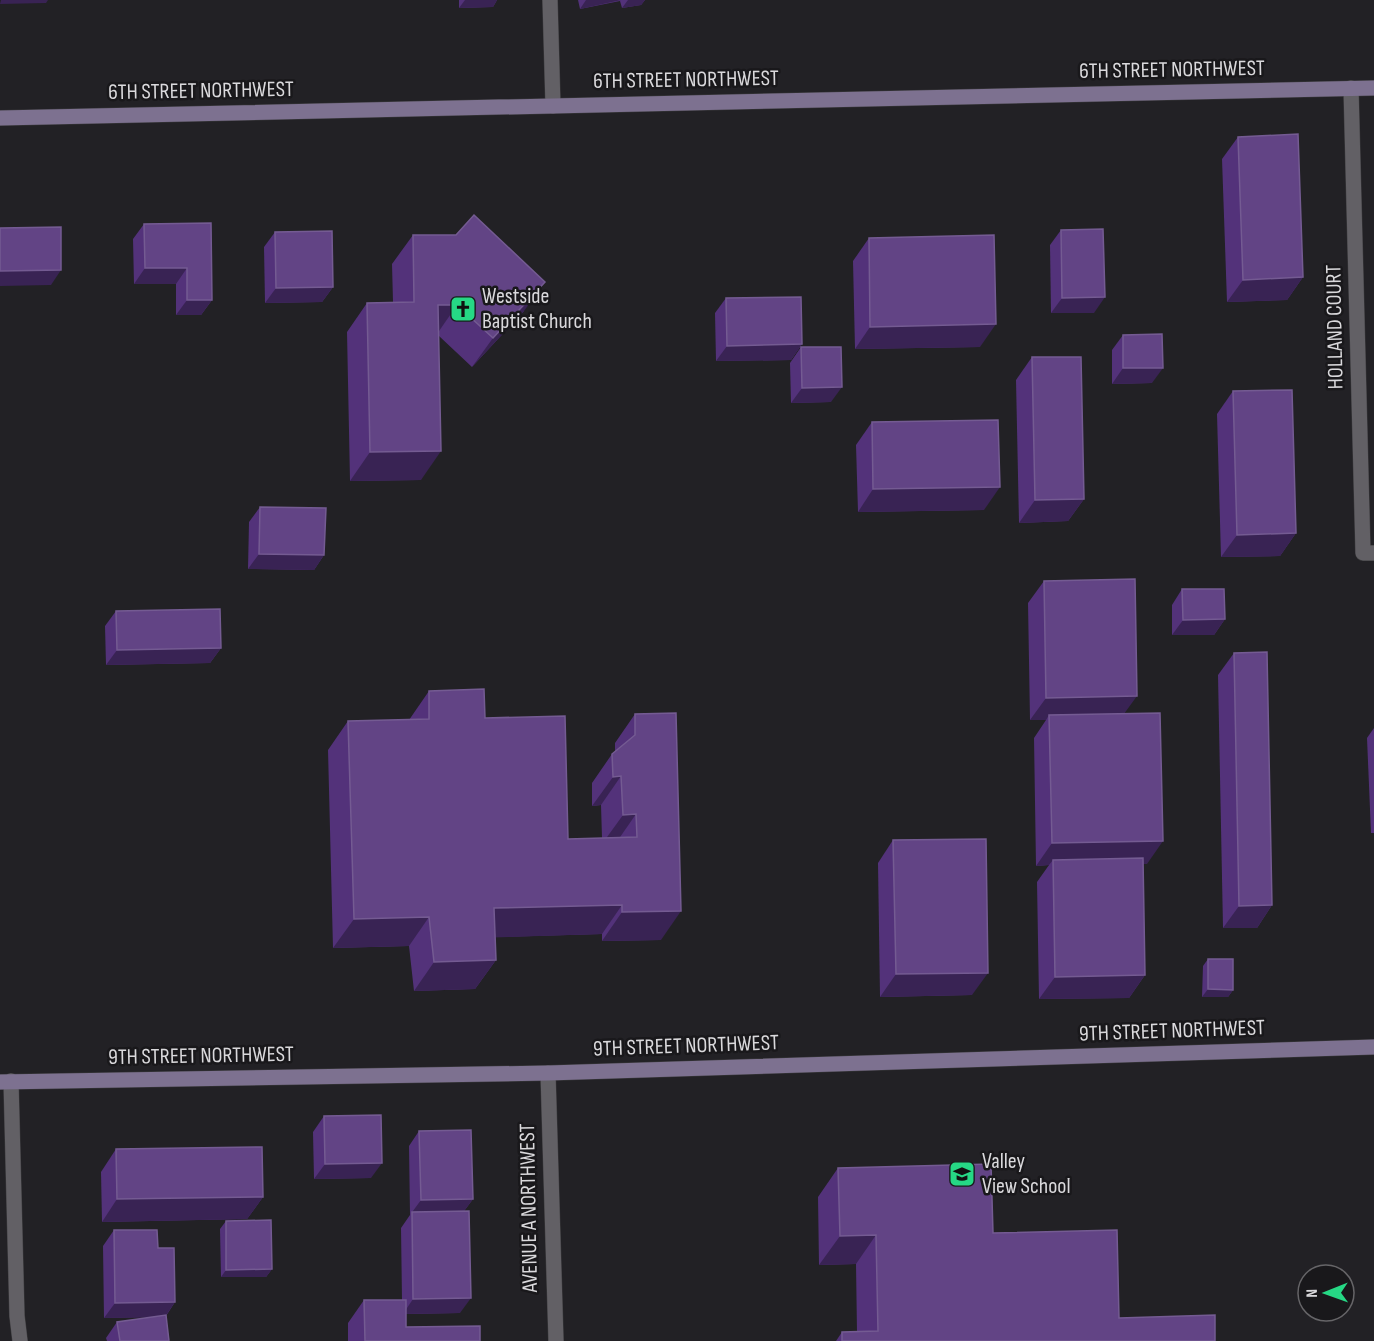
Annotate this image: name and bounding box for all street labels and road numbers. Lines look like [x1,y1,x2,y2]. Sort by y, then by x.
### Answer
street label: 6TH STREET NORTHWEST [1079,55,1265,85]
street label: 6TH STREET NORTHWEST [593,65,779,95]
street label: 6TH STREET NORTHWEST [108,76,294,106]
street label: HOLLAND COURT [1320,264,1350,389]
street label: 9TH STREET NORTHWEST [1079,1014,1265,1048]
street label: 9TH STREET NORTHWEST [593,1029,779,1063]
street label: 9TH STREET NORTHWEST [108,1041,294,1071]
street label: AVENUE A NORTHWEST [514,1123,544,1294]

